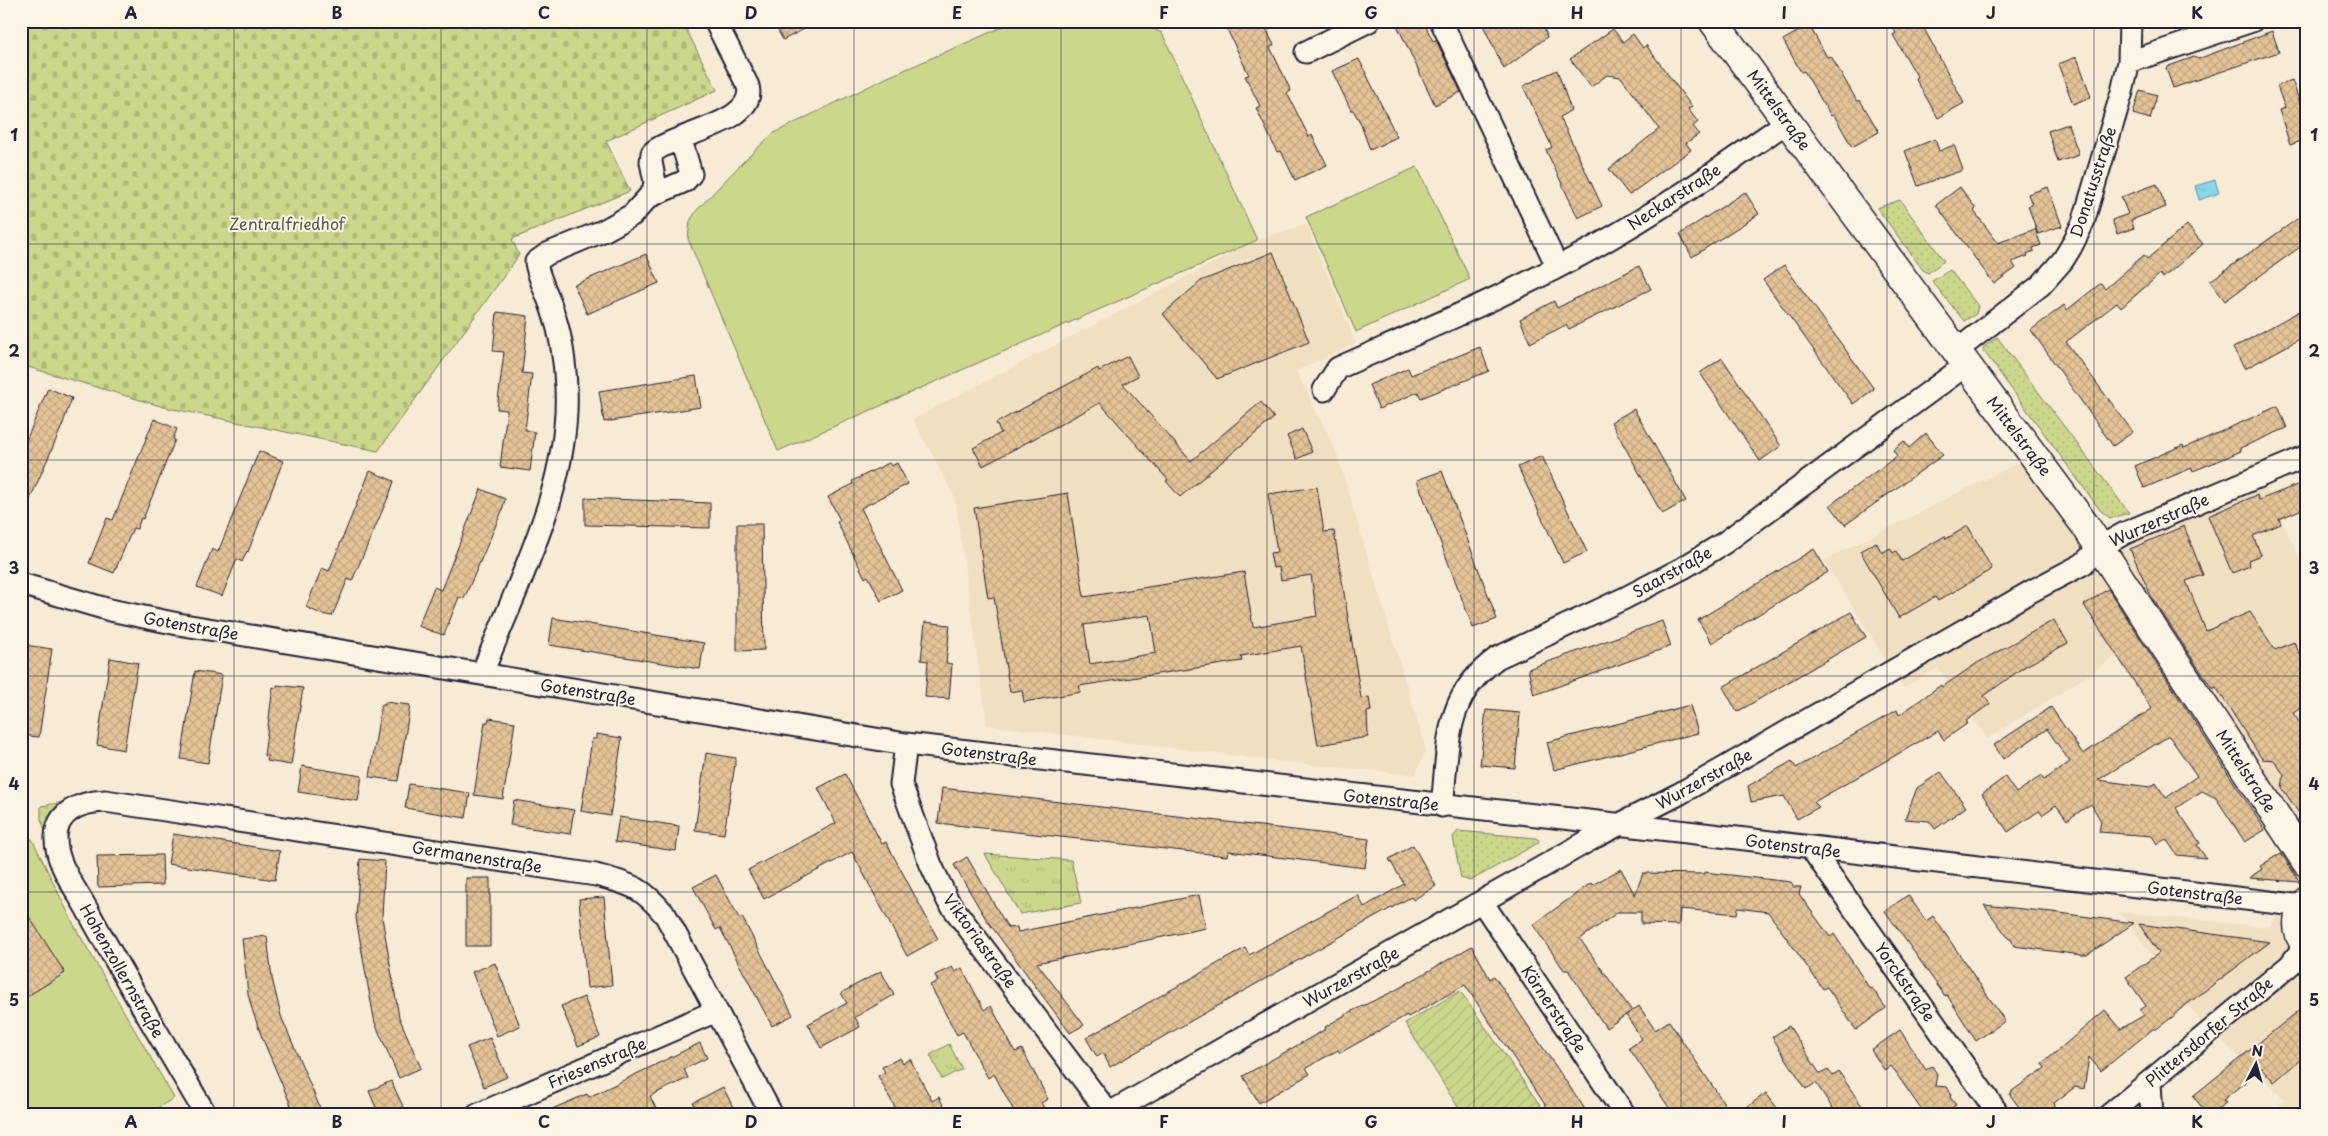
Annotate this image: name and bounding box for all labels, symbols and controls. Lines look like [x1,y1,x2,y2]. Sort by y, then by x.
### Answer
text: A [125,0,138,24]
text: B [332,0,343,24]
text: C [538,0,550,24]
text: D [745,0,757,24]
text: E [952,0,962,24]
text: F [1159,0,1169,24]
text: G [1364,0,1378,24]
text: H [1571,0,1583,24]
text: I [1781,0,1787,24]
text: J [1986,0,1996,24]
text: K [2191,0,2203,24]
street label: Mittelstraße [1742,64,1817,155]
text: 1 [10,122,18,146]
text: 1 [2310,122,2318,146]
street label: Donatusstraße [2063,123,2121,240]
street label: Neckarstraße [1622,157,1725,235]
park label: Zentralfriedhof [229,211,347,235]
text: 2 [8,338,20,362]
text: 2 [2308,338,2320,362]
street label: Mittelstraße [1982,390,2058,481]
street label: Wurzerstraße [2105,486,2212,552]
street label: Saarstraße [1627,539,1716,603]
text: 3 [9,555,19,579]
text: 3 [2309,555,2319,579]
street label: Gotenstraße [142,605,241,645]
street label: Gotenstraße [539,672,638,710]
street label: Mittelstraße [2211,724,2283,817]
street label: Gotenstraße [940,735,1038,771]
street label: Wurzerstraße [1651,742,1756,814]
text: 4 [9,771,20,795]
text: 4 [2309,771,2320,795]
street label: Gotenstraße [1342,782,1440,816]
street label: Gotenstraße [1744,827,1842,863]
street label: Germanenstraße [410,834,544,878]
street label: Gotenstraße [2146,874,2244,910]
street label: Viktoriastraße [938,888,1023,993]
street label: Hohenzollernstraße [75,899,171,1042]
street label: Yorckstraße [1870,937,1942,1026]
street label: Wurzerstraße [1298,940,1403,1012]
street label: Körnerstraße [1516,960,1593,1057]
street label: Plittersdorfer Straße [2139,971,2277,1092]
text: 5 [9,987,19,1011]
text: 5 [2309,987,2319,1011]
street label: Friesenstraße [544,1031,650,1094]
north arrow [2230,1038,2280,1088]
text: N [2251,1040,2264,1062]
text: A [125,1109,138,1133]
text: B [332,1109,343,1133]
text: C [538,1109,550,1133]
text: D [745,1109,757,1133]
text: E [952,1109,962,1133]
text: F [1159,1109,1169,1133]
text: G [1364,1109,1378,1133]
text: H [1571,1109,1583,1133]
text: I [1781,1109,1787,1133]
text: J [1986,1109,1996,1133]
text: K [2191,1109,2203,1133]

